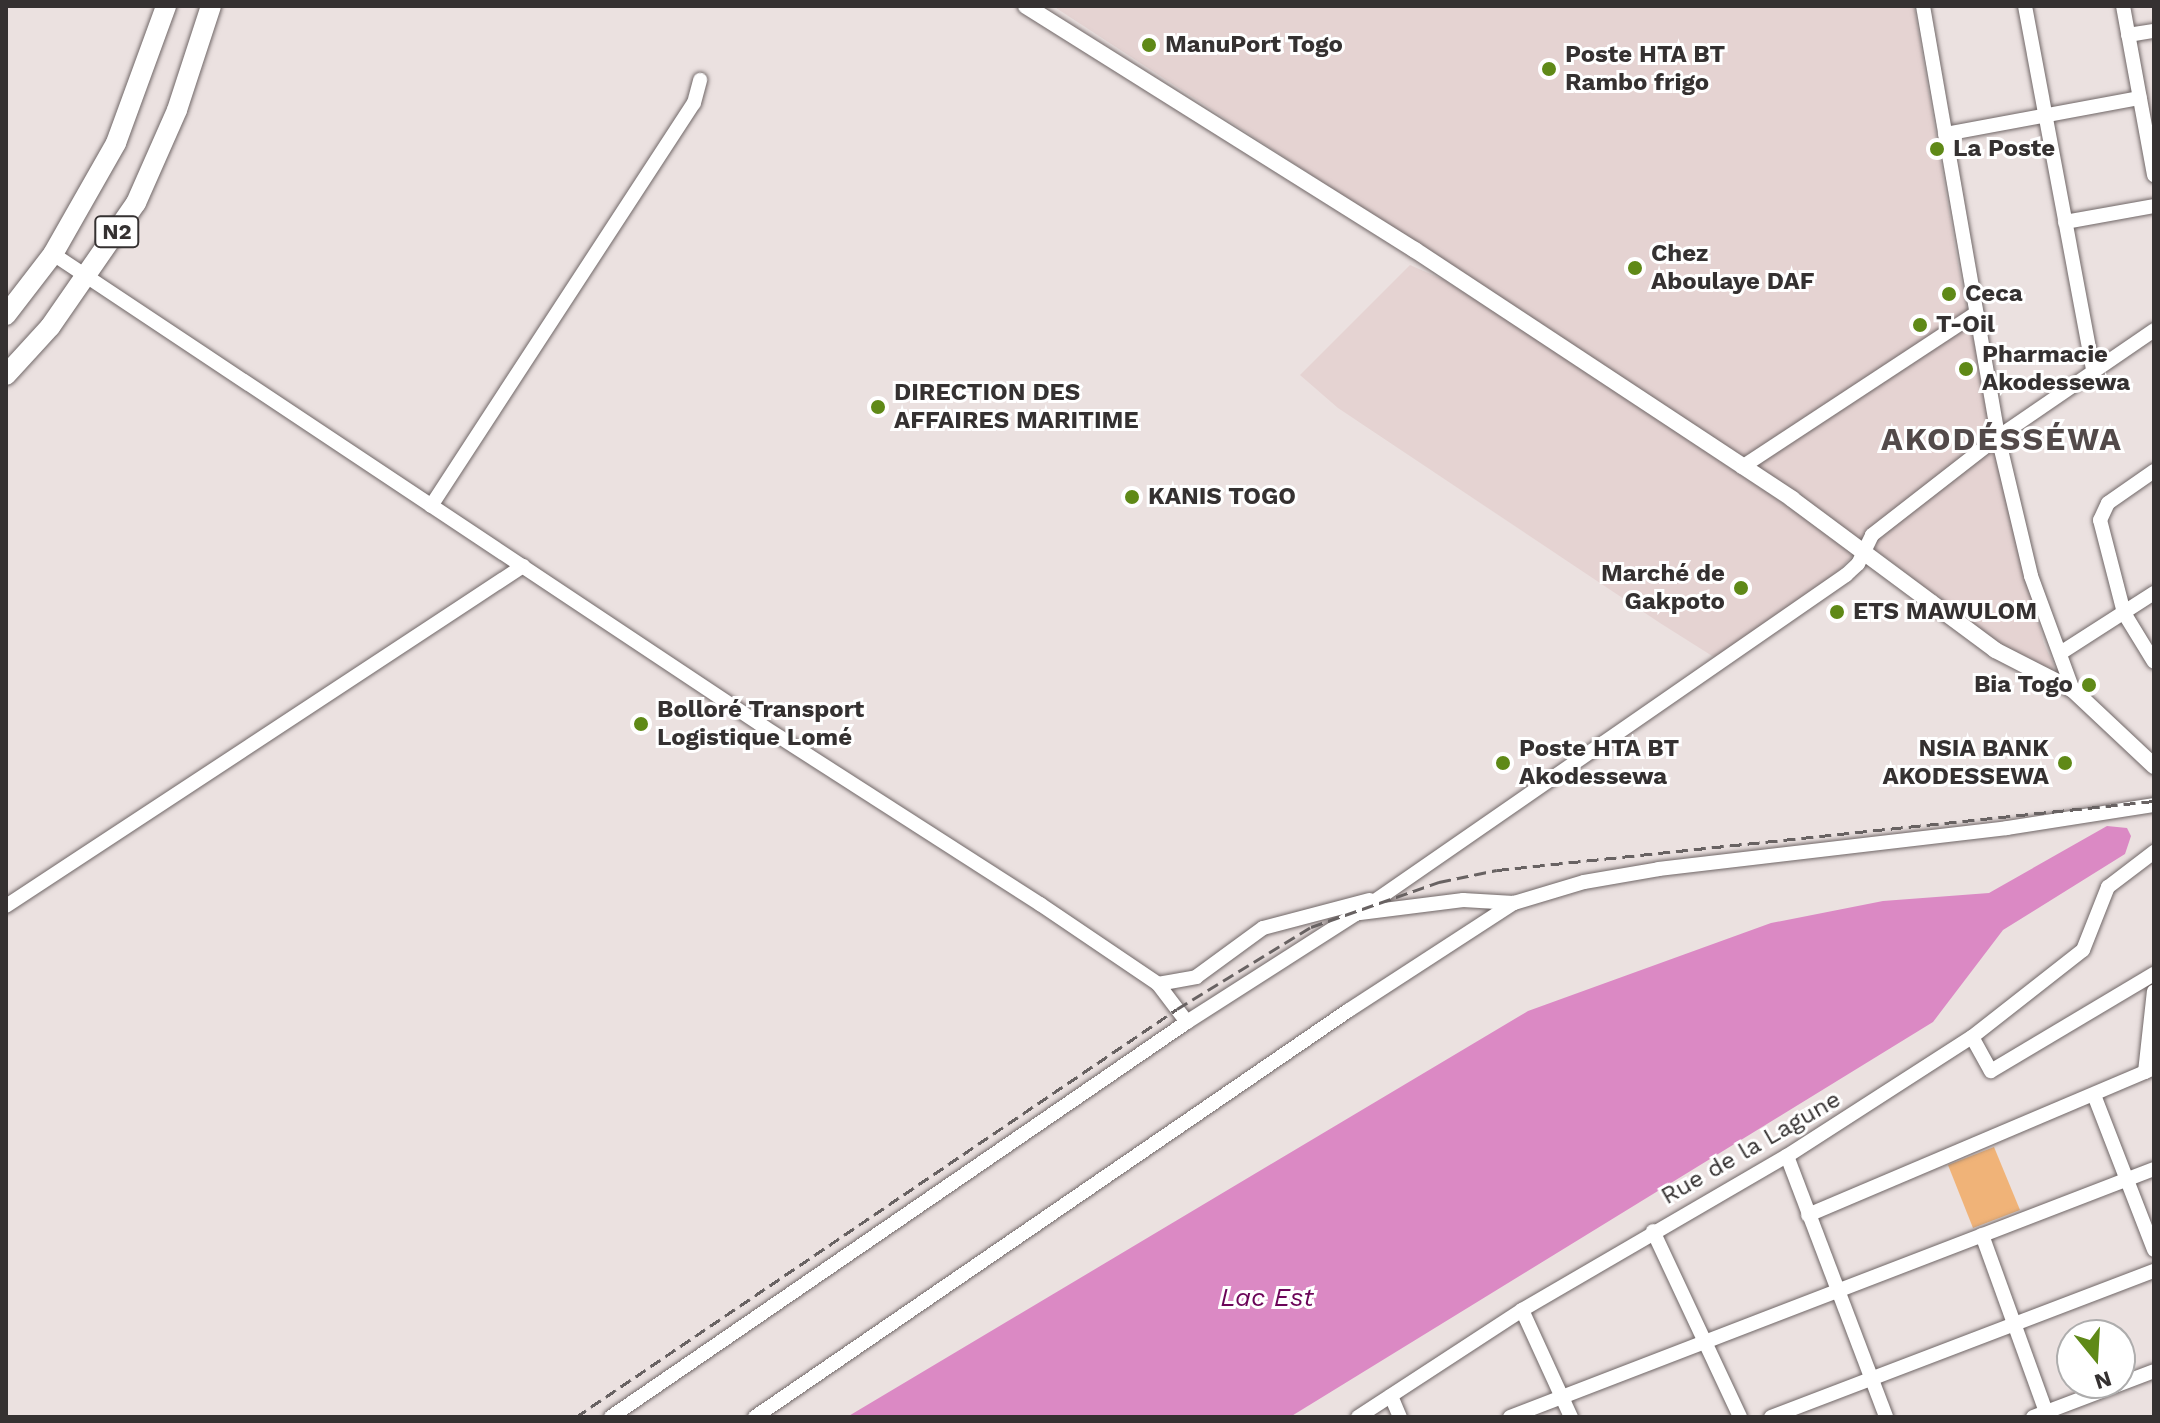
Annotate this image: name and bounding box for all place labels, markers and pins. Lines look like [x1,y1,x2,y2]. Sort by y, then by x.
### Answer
place label: ManuPort Togo [1165,31,1343,59]
marker: ManuPort Togo [1140,36,1158,54]
place label: Poste HTA BT Rambo frigo [1565,41,1726,97]
marker: Poste HTA BT Rambo frigo [1540,60,1558,78]
place label: La Poste [1953,135,2055,163]
marker: La Poste [1928,140,1946,158]
place label: Chez Aboulaye DAF [1651,240,1814,296]
marker: Chez Aboulaye DAF [1626,259,1644,277]
place label: Ceca [1965,280,2023,308]
marker: Ceca [1940,285,1958,303]
place label: T-Oil [1936,311,1995,339]
marker: T-Oil [1911,316,1929,334]
place label: Pharmacie Akodessewa [1982,341,2130,397]
marker: Pharmacie Akodessewa [1957,360,1975,378]
place label: DIRECTION DES AFFAIRES MARITIME [894,379,1139,435]
marker: DIRECTION DES AFFAIRES MARITIME [869,398,887,416]
place label: KANIS TOGO [1148,483,1296,511]
marker: KANIS TOGO [1123,488,1141,506]
place label: Marché de Gakpoto [1601,560,1725,616]
marker: Marché de Gakpoto [1732,579,1750,597]
place label: ETS MAWULOM [1853,598,2037,626]
marker: ETS MAWULOM [1828,603,1846,621]
place label: Bia Togo [1973,671,2073,699]
marker: Bia Togo [2080,676,2098,694]
place label: Bolloré Transport Logistique Lomé [657,696,865,752]
marker: Bolloré Transport Logistique Lomé [632,715,650,733]
place label: Poste HTA BT Akodessewa [1519,735,1680,791]
place label: NSIA BANK AKODESSEWA [1882,735,2049,791]
marker: Poste HTA BT Akodessewa [1494,754,1512,772]
marker: NSIA BANK AKODESSEWA [2056,754,2074,772]

